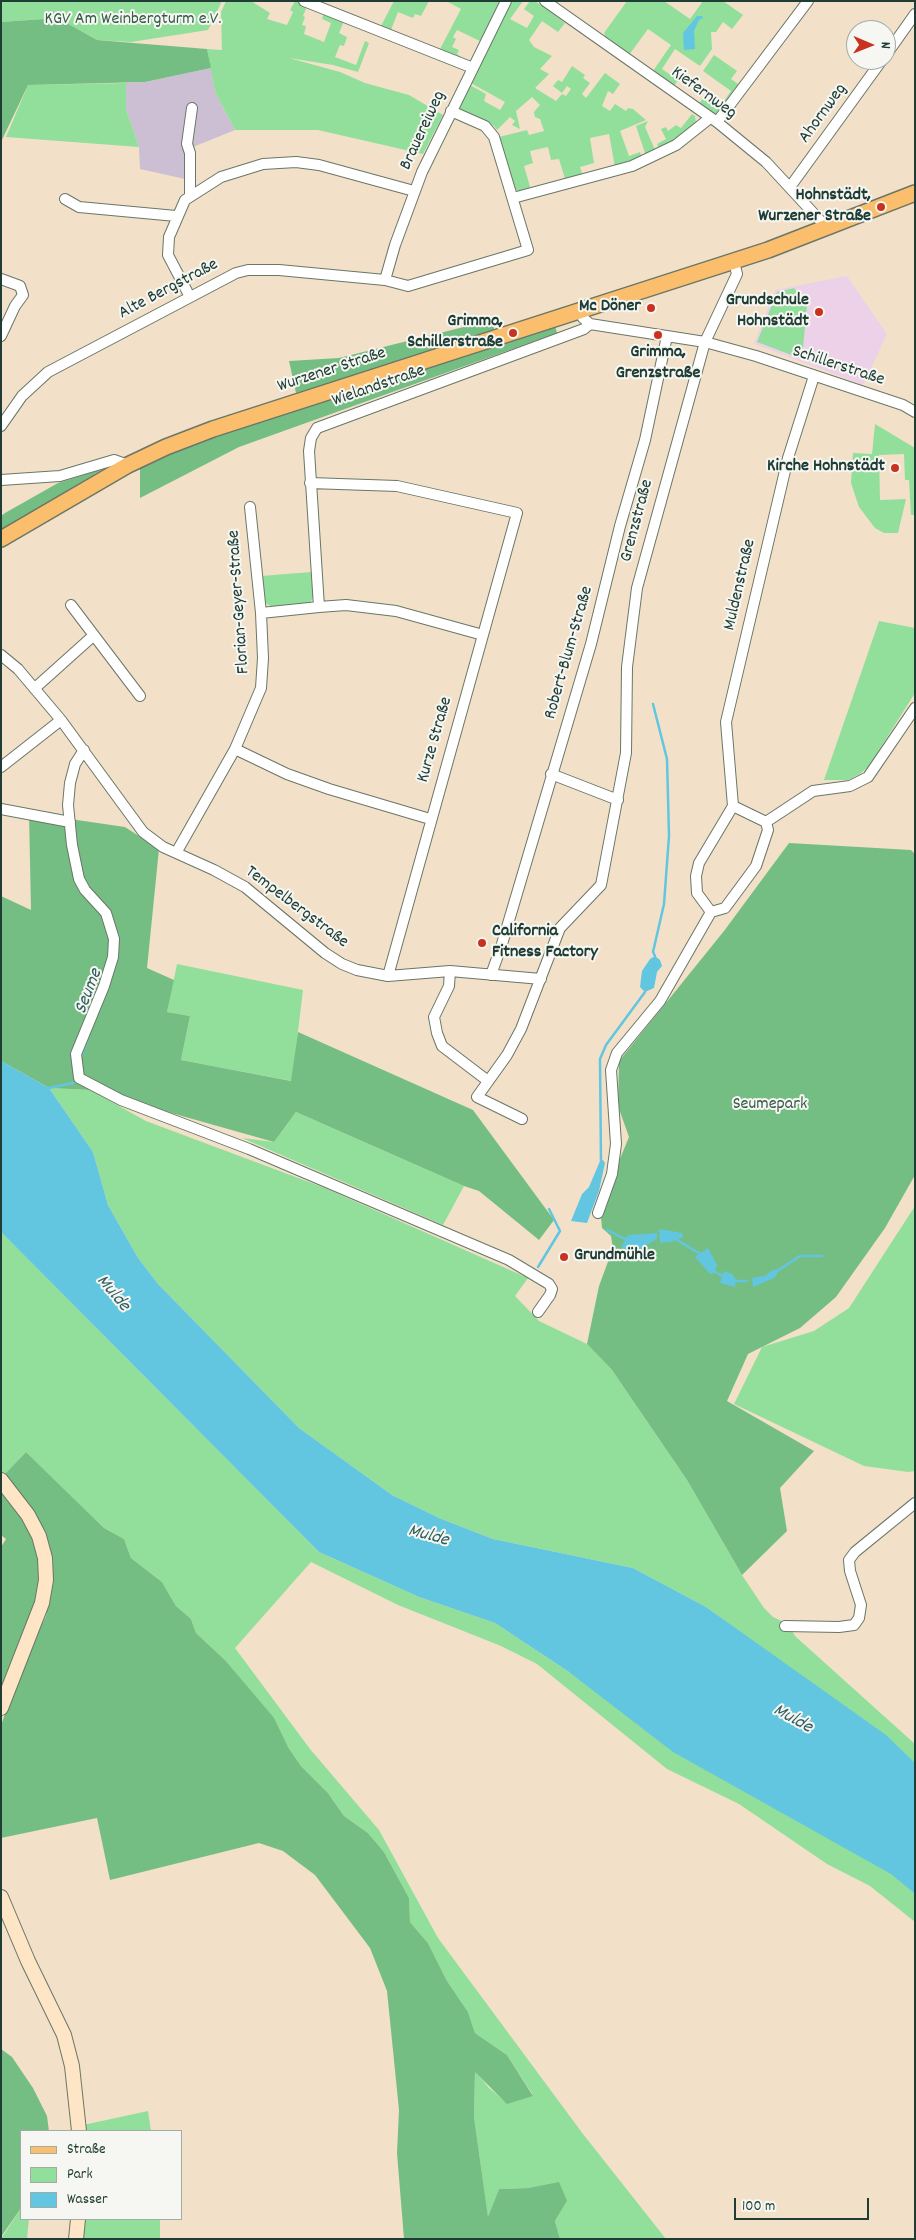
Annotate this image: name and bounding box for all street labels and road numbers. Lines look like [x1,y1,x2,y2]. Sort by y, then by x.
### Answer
street label: Kiefernweg [666,63,740,125]
street label: Ahornweg [795,80,853,148]
street label: Brauereiweg [396,88,452,174]
street label: Alte Bergstraße [116,255,222,325]
street label: Schillerstraße [789,342,887,392]
street label: Wurzener Straße [275,343,389,399]
street label: Wielandstraße [330,361,428,413]
street label: Grenzstraße [617,477,659,565]
street label: Florian-Geyer-Straße [224,529,256,675]
street label: Muldenstraße [720,537,762,633]
street label: Robert-Blum-Straße [541,584,599,722]
street label: Kurze Straße [414,695,458,785]
street label: Tempelbergstraße [240,862,352,954]

